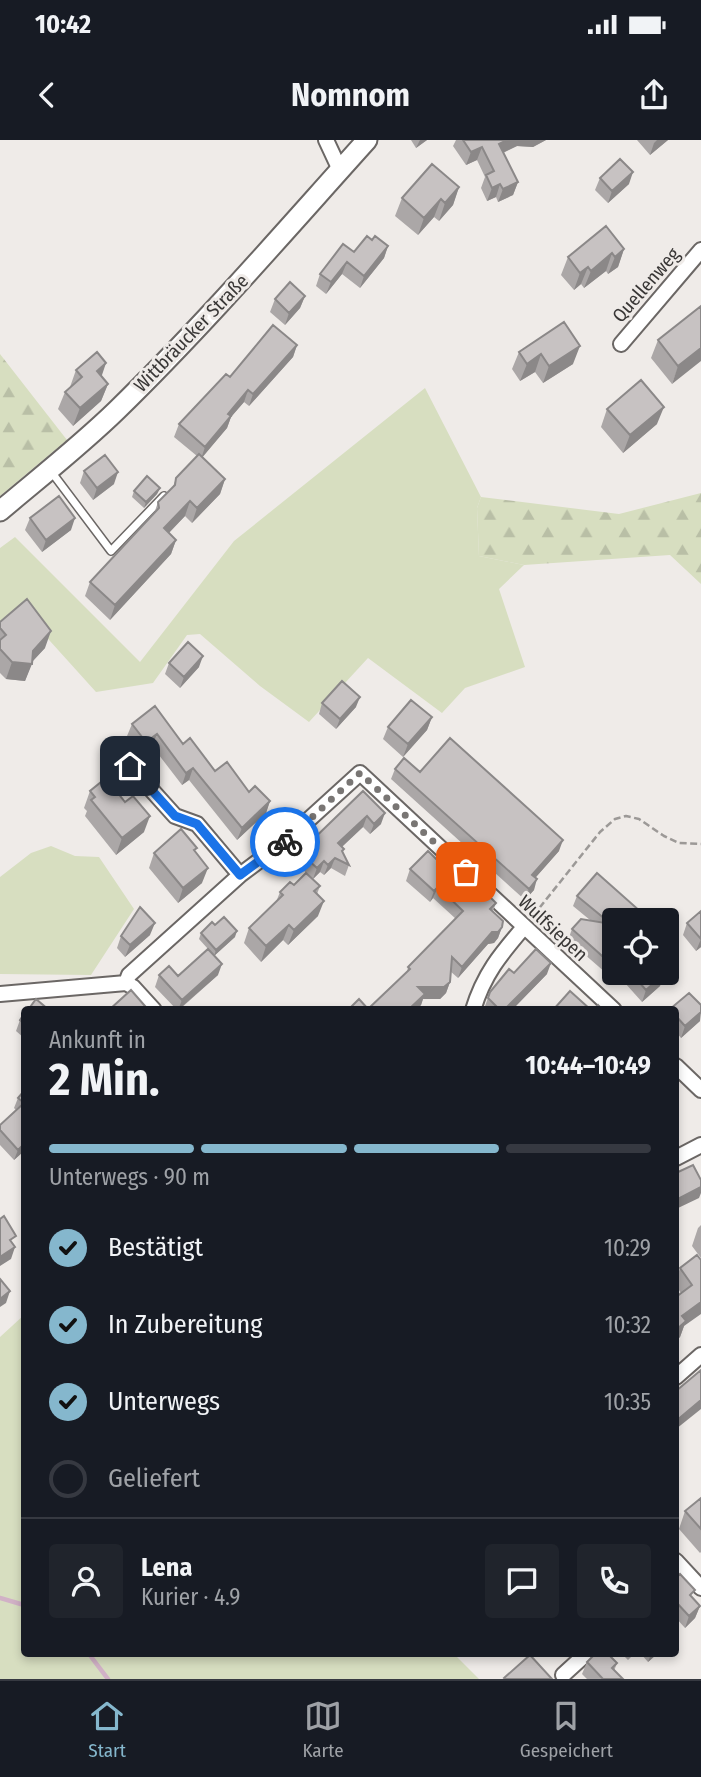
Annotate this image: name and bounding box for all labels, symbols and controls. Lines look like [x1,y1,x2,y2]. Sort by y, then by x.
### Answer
text: 10:42 [35,9,91,40]
icon: back [28,76,66,114]
text: Nomnom [291,76,410,114]
icon: share [635,76,673,114]
street label: Quellenweg [607,243,685,327]
street label: Wittbräucker Straße [129,269,253,397]
pin [100,736,160,796]
icon: home [111,747,149,785]
courier [250,807,320,877]
icon: bike [266,823,304,861]
pin [436,842,496,902]
icon: bag [447,853,485,891]
street label: Wulfsiepen [514,890,592,966]
map controls [602,908,679,985]
button: locate [602,908,679,985]
text: Ankunft in [49,1026,146,1054]
text: 10:44–10:49 [525,1050,651,1081]
text: 2 Min. [49,1052,160,1107]
text: Unterwegs · 90 m [49,1163,210,1191]
icon: check [49,1229,87,1267]
text: Bestätigt [108,1232,203,1263]
text: 10:29 [604,1234,651,1262]
icon: check [49,1306,87,1344]
text: In Zubereitung [108,1309,262,1340]
text: 10:32 [605,1311,651,1339]
icon: check [49,1383,87,1421]
text: Unterwegs [108,1386,220,1417]
text: 10:35 [604,1388,651,1416]
text: Geliefert [108,1463,200,1494]
button: person [49,1544,123,1618]
button: chat [485,1544,559,1618]
button: phone [577,1544,651,1618]
text: Lena [141,1552,192,1583]
text: Kurier · 4.9 [141,1583,241,1611]
tab: Start [88,1697,126,1762]
tab: Karte [302,1697,344,1762]
tab: Gespeichert [520,1697,613,1762]

